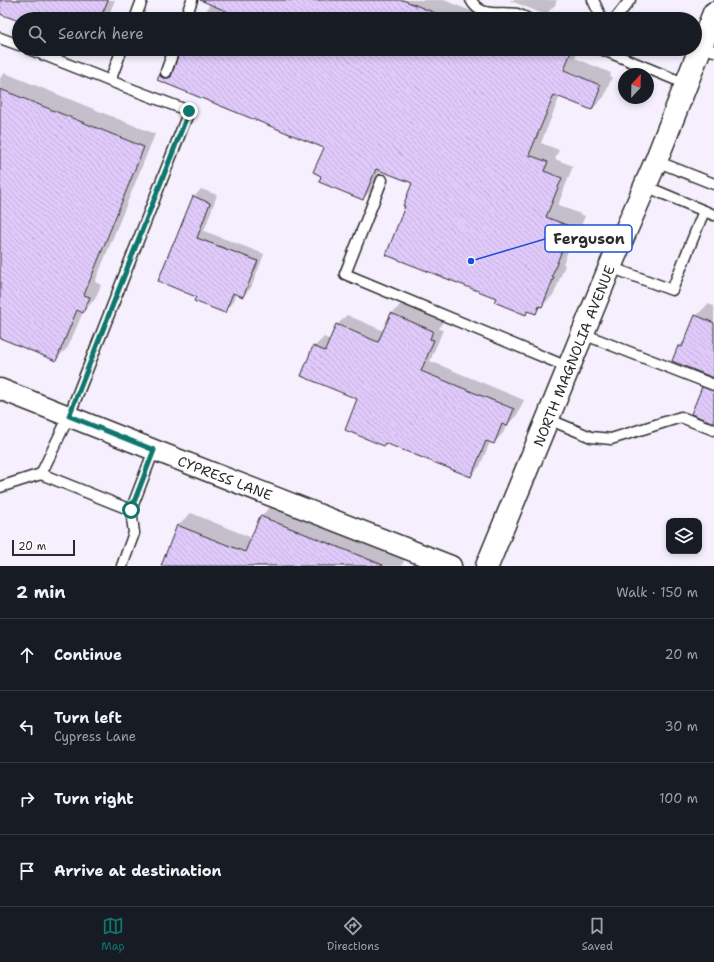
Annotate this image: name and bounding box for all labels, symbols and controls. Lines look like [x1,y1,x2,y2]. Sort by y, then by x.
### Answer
search box [12,12,702,56]
icon: search [26,23,48,45]
text: Search here [58,24,144,44]
north arrow [618,68,654,104]
route end [180,102,198,120]
callout: Ferguson [545,225,632,252]
text: Ferguson [553,229,625,249]
street label: NORTH MAGNOLIA AVENUE [529,262,619,449]
street label: CYPRESS LANE [175,452,275,504]
route start [122,501,140,519]
map controls [666,518,702,554]
button: layers [666,518,702,554]
scale bar [12,538,75,557]
text: 20 m [18,539,46,554]
text: 2 min [16,581,66,603]
text: Walk · 150 m [616,584,698,601]
icon: ahead [16,644,38,666]
text: Continue [54,645,122,665]
text: 20 m [665,646,698,663]
text: Turn left [54,708,122,728]
icon: left [16,716,38,738]
text: 30 m [664,718,698,735]
text: Cypress Lane [54,728,136,745]
icon: right [16,788,38,810]
text: Turn right [54,789,134,809]
text: 100 m [659,790,698,807]
icon: arrive [16,860,38,882]
text: Arrive at destination [54,861,222,881]
tab: Map [101,915,125,954]
tab: Directions [327,915,379,954]
tab: Saved [582,915,613,954]

